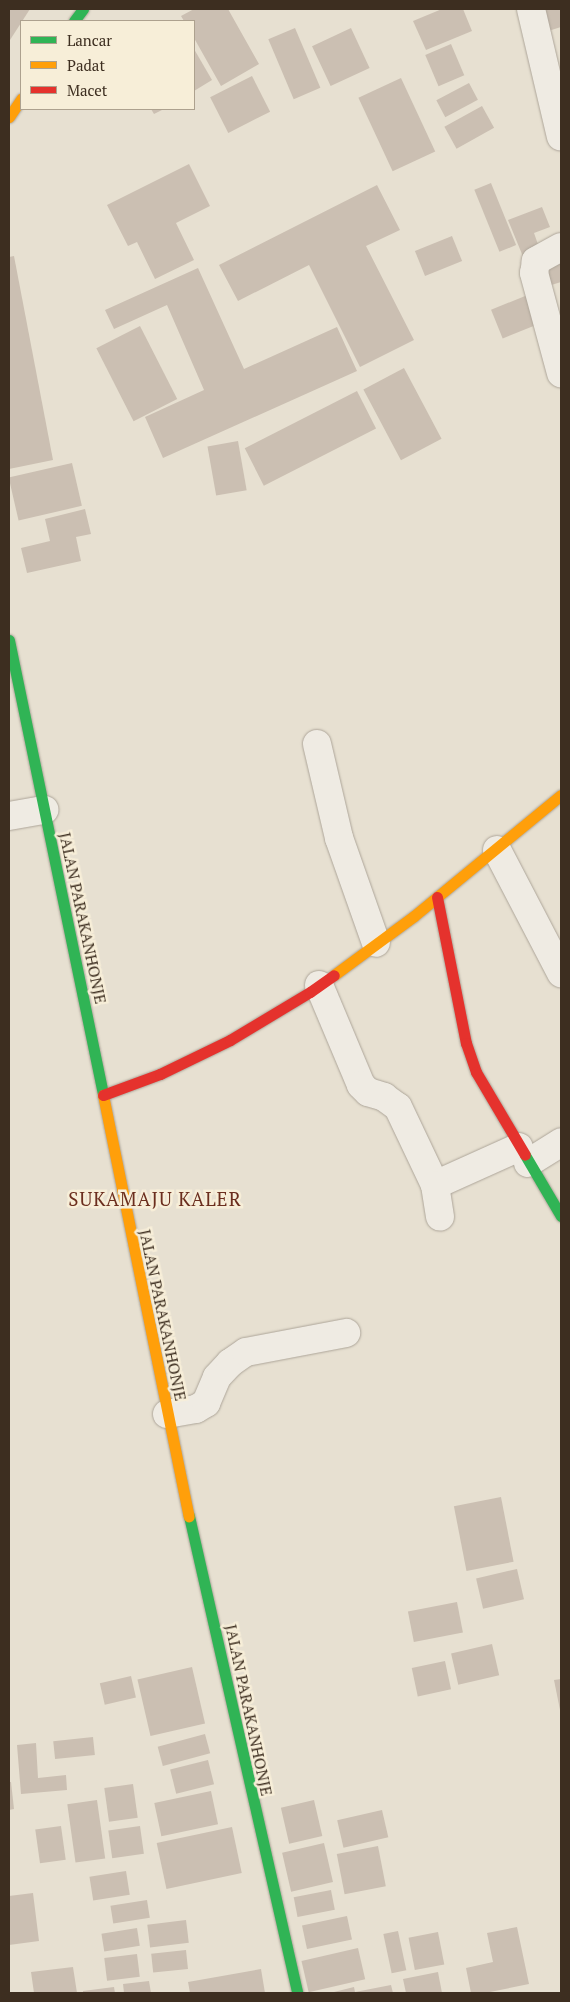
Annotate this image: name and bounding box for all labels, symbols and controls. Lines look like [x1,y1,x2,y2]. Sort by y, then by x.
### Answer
legend [20,20,195,110]
text: Lancar [67,30,112,50]
text: Padat [67,55,105,75]
text: Macet [67,80,107,100]
street label: JALAN PARAKANHONJE [55,831,111,1005]
district label: SUKAMAJU KALER [67,1188,243,1210]
street label: JALAN PARAKANHONJE [135,1228,191,1402]
street label: JALAN PARAKANHONJE [221,1623,277,1797]

